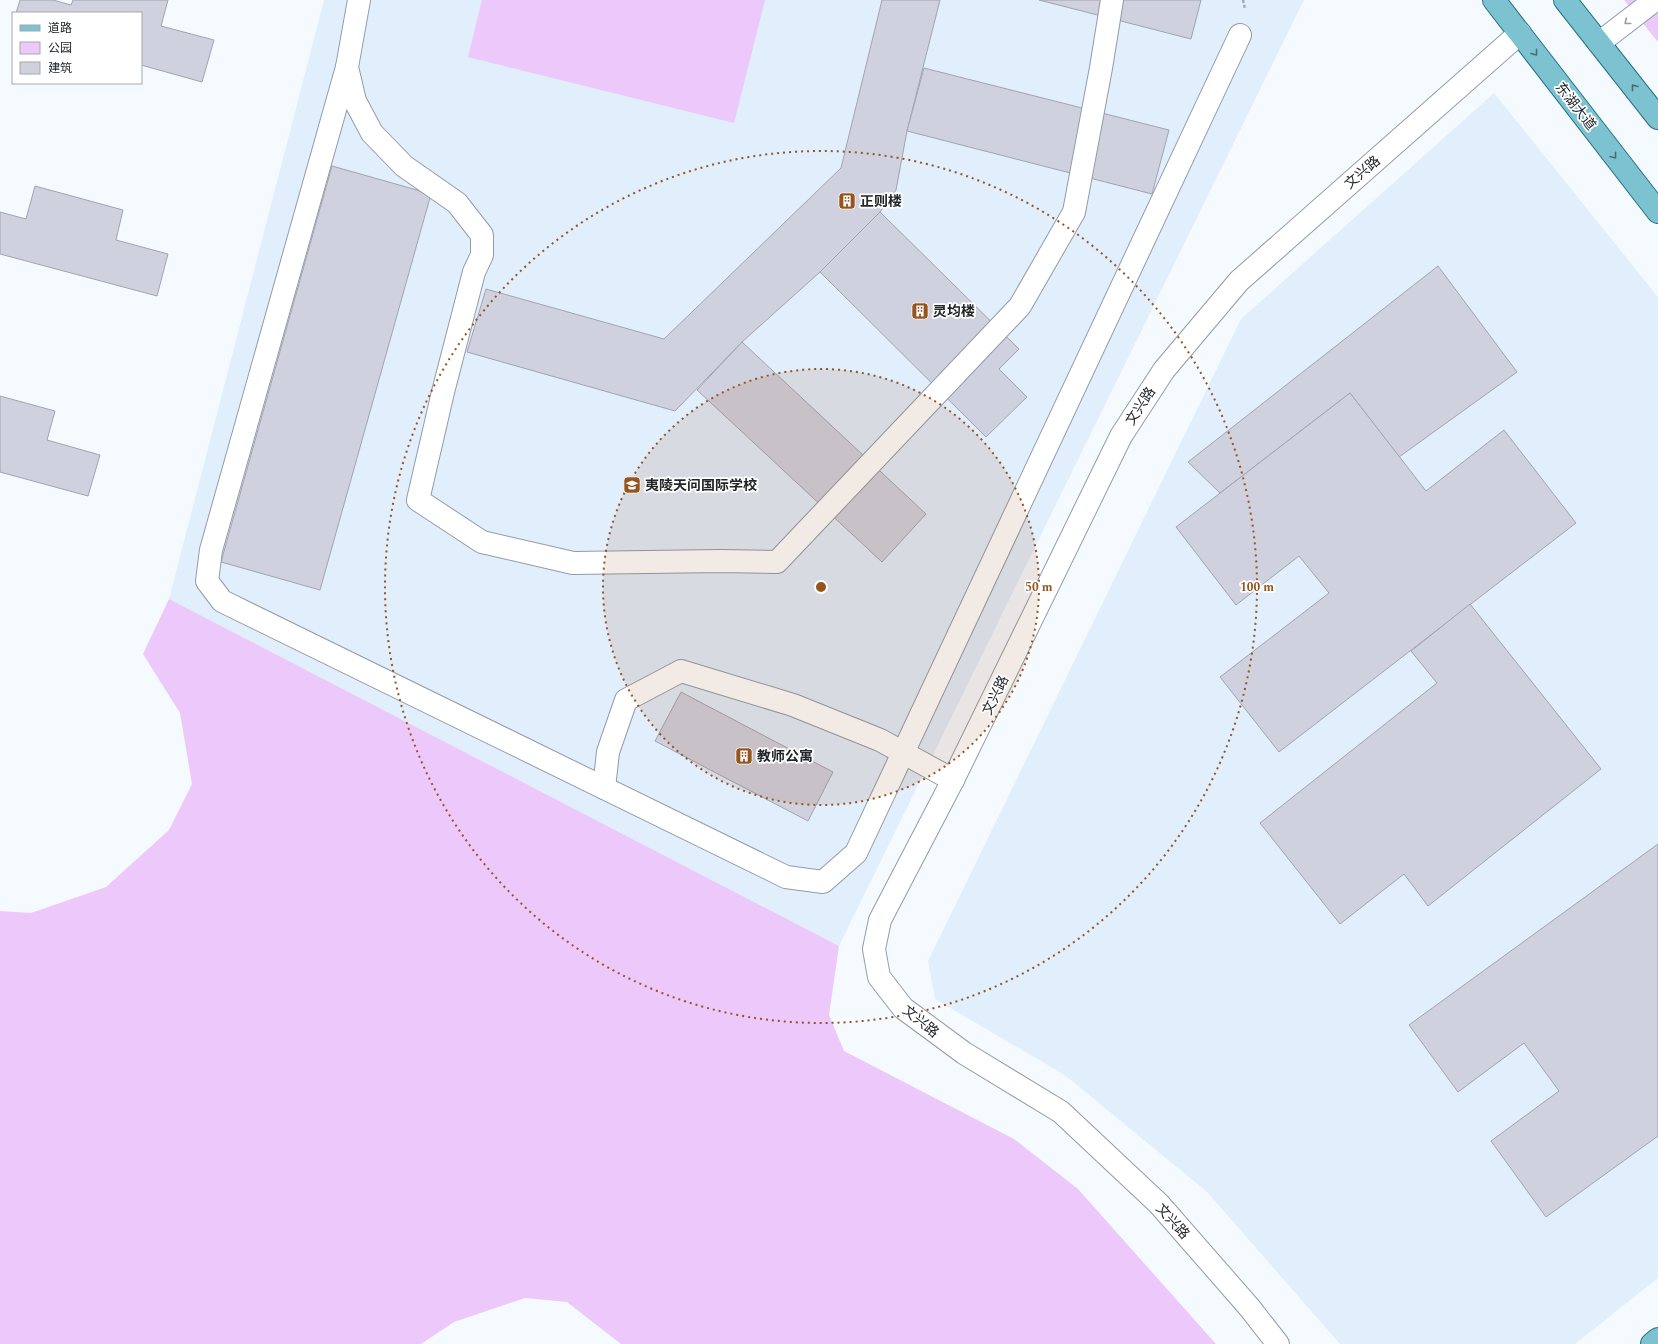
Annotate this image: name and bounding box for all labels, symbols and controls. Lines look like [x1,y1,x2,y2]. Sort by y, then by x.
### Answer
legend [12,12,142,84]
one-way arrow [1625,17,1632,24]
text: 道路 [48,19,72,38]
text: 公园 [48,39,72,58]
one-way arrow [1530,48,1537,55]
text: 建筑 [48,59,72,78]
street label: 东湖大道 [1550,78,1601,135]
one-way arrow [1632,84,1639,91]
street label: 文兴路 [1340,151,1385,194]
one-way arrow [1610,151,1617,158]
building icon: 正则楼 [837,191,857,211]
place label: 正则楼 [860,191,902,212]
building icon: 灵均楼 [910,301,930,321]
place label: 灵均楼 [933,301,975,322]
street label: 文兴路 [1120,383,1161,430]
school or university icon: 夷陵天问国际学校 [622,475,642,495]
place label: 夷陵天问国际学校 [645,475,757,496]
text: 50 m [1025,578,1053,597]
text: 100 m [1240,578,1274,597]
centre of rings [814,580,828,594]
street label: 文兴路 [977,672,1014,719]
building icon: 教师公寓 [734,746,754,766]
place label: 教师公寓 [757,746,813,767]
street label: 文兴路 [898,1000,944,1043]
street label: 文兴路 [1151,1199,1194,1244]

